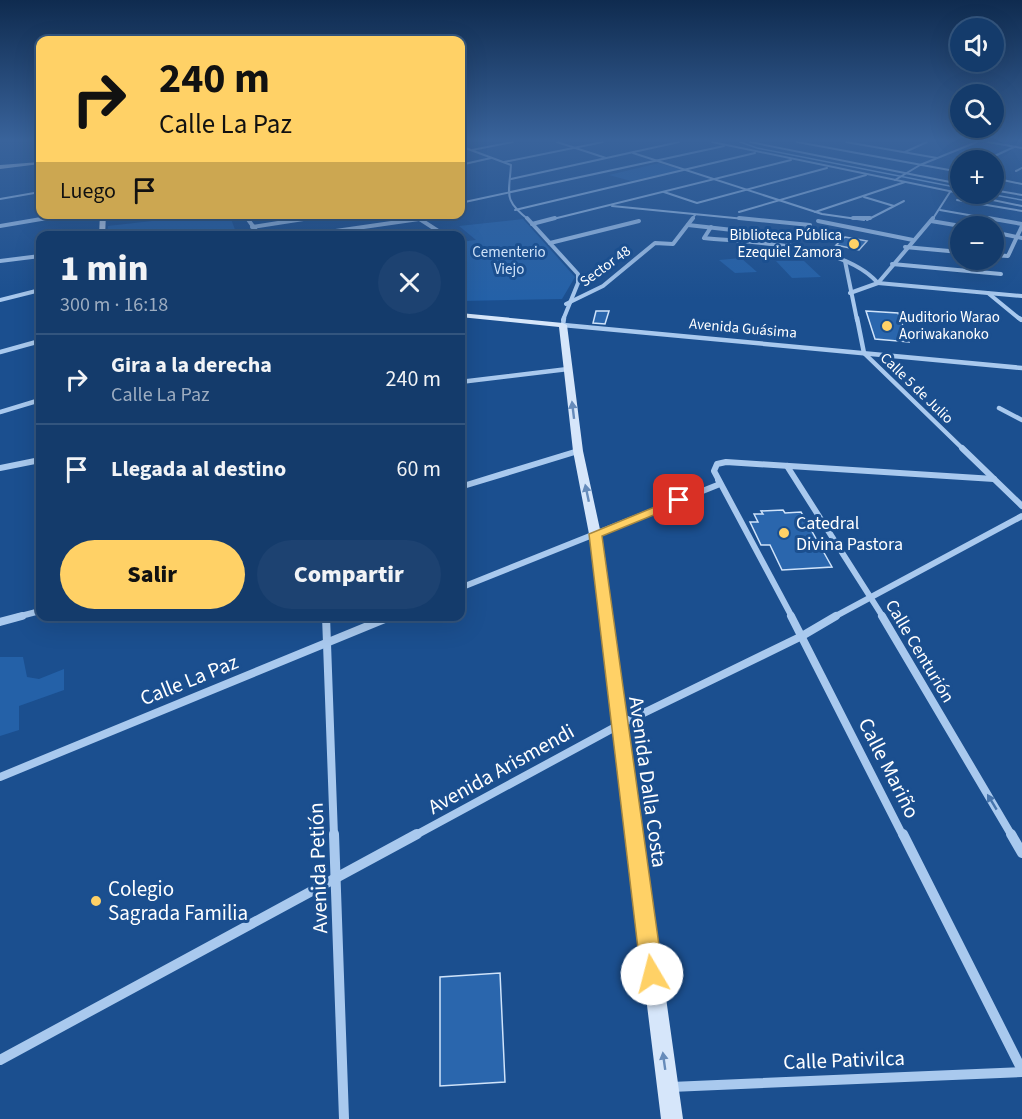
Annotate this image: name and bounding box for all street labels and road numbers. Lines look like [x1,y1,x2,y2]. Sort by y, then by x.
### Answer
street label: Sector 48 [576,241,635,292]
street label: Avenida Guásima [688,313,798,344]
street label: Calle 5 de Julio [875,348,958,429]
street label: Calle Centurión [879,595,960,708]
street label: Calle La Paz [135,647,243,713]
street label: Avenida Dalla Costa [621,695,675,869]
street label: Calle Mariño [851,713,927,823]
street label: Avenida Arismendi [422,716,580,822]
street label: Avenida Petión [301,802,335,934]
street label: Calle Pativilca [783,1043,905,1077]

